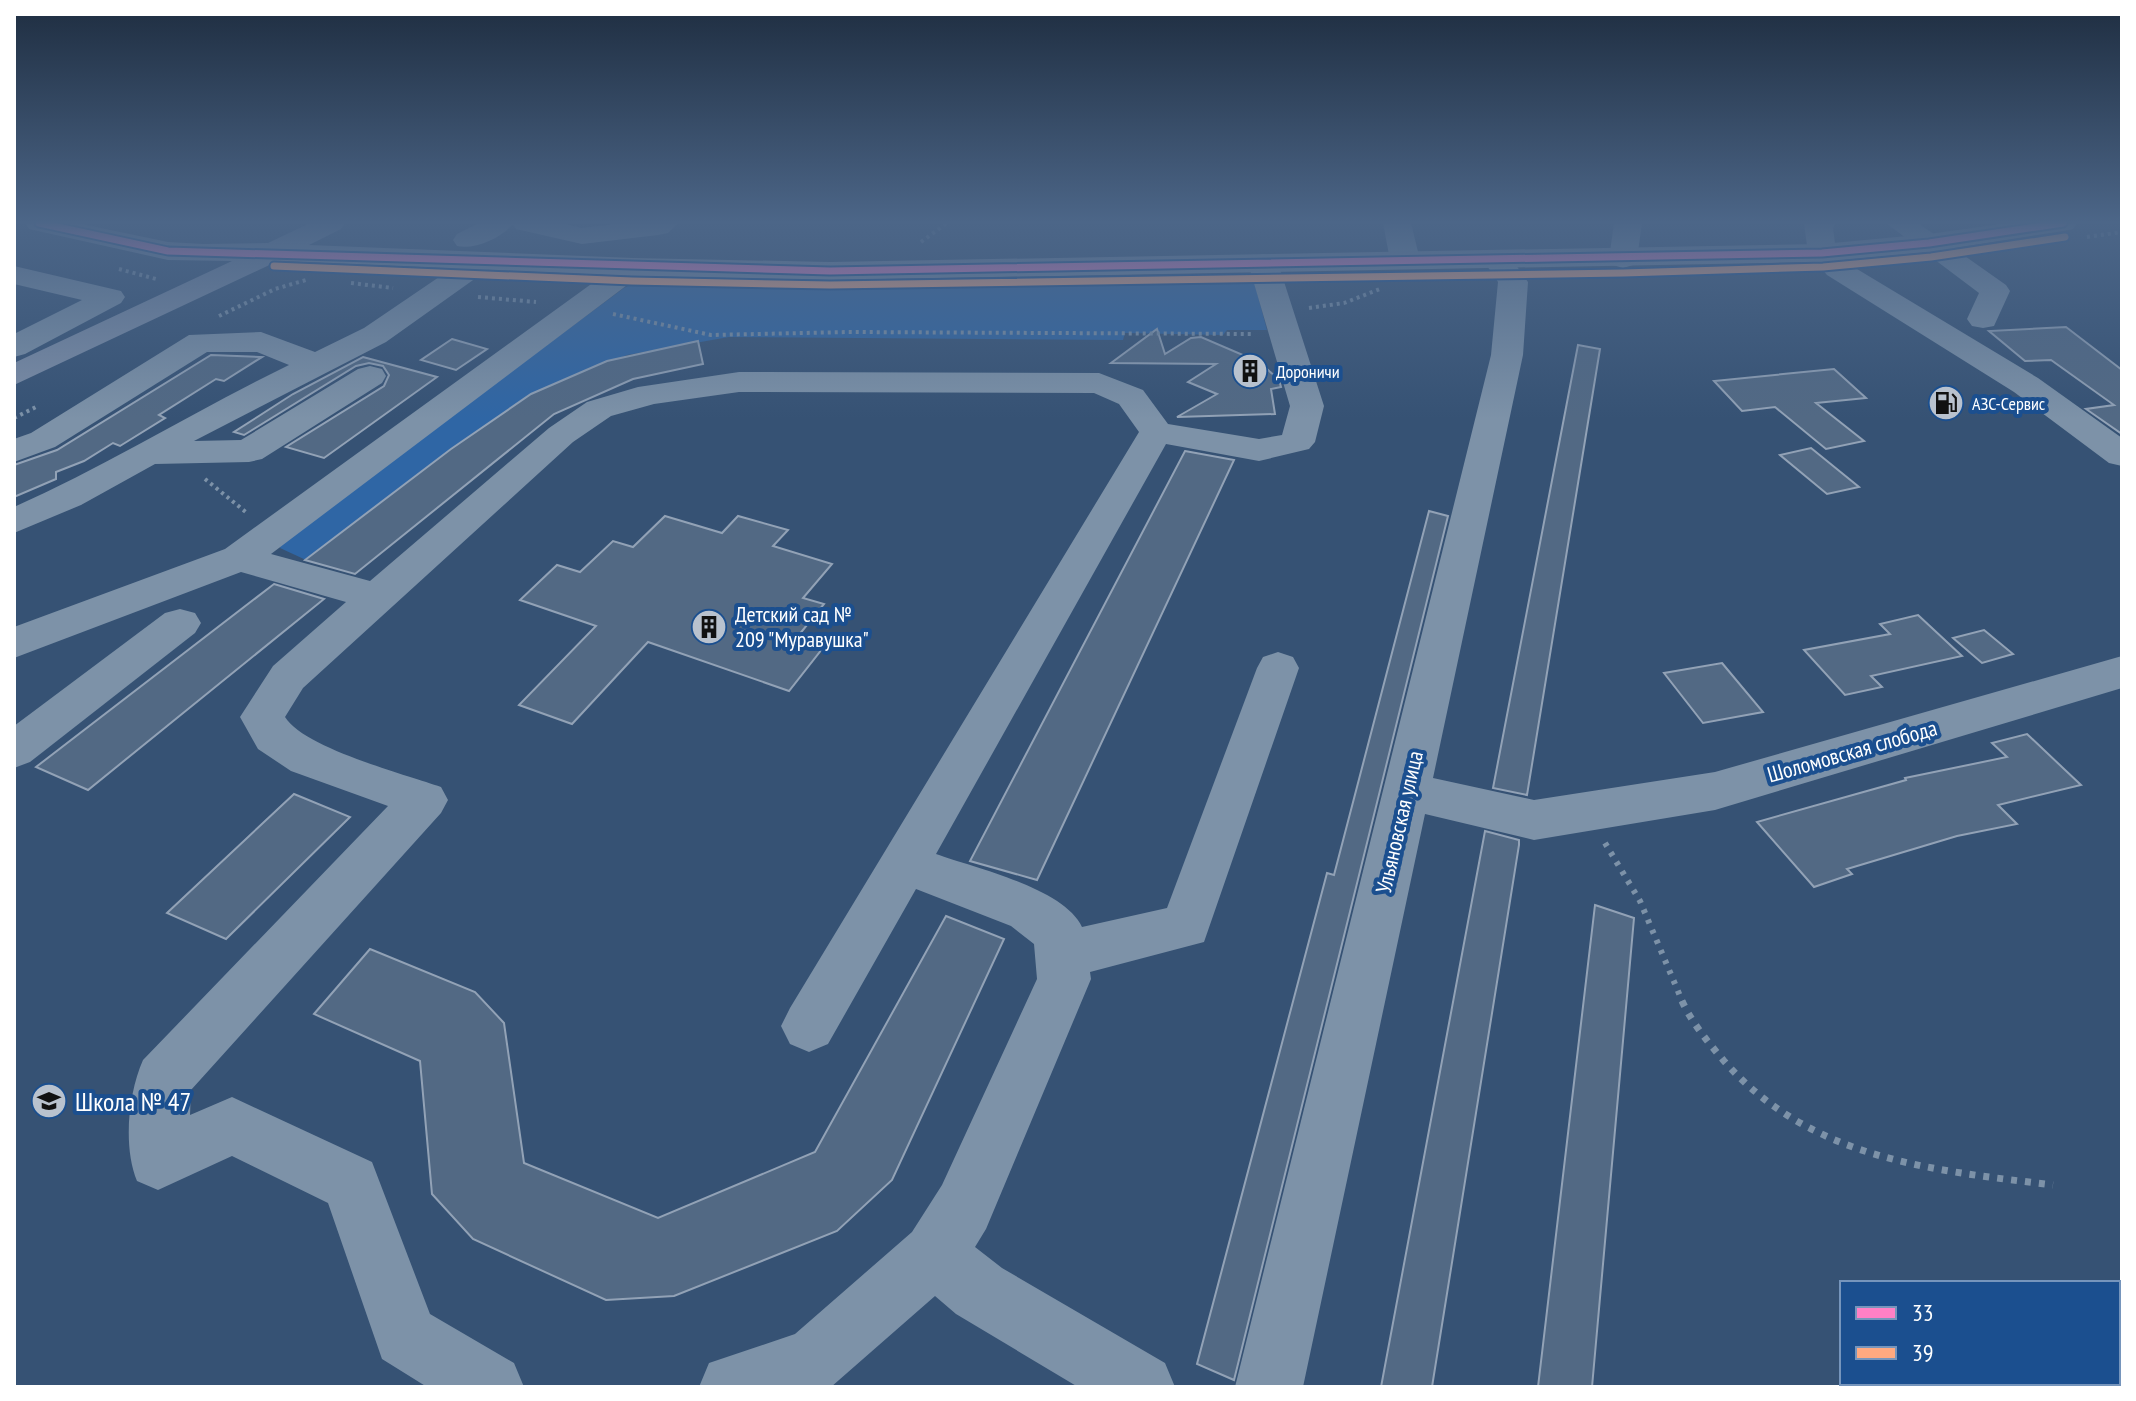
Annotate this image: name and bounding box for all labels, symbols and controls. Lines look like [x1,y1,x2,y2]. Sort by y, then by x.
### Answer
building icon: Дороничи [1231,352,1269,390]
place label: Дороничи [1276,360,1340,383]
fuel station icon: АЗС-Сервис [1927,384,1965,422]
place label: АЗС-Сервис [1972,392,2046,415]
place label: Детский сад № 209 "Муравушка" [735,600,869,653]
building icon: Детский сад № 209 "Муравушка" [690,608,728,646]
street label: Шоломовская слобода [1764,713,1940,789]
street label: Ульяновская улица [1369,748,1429,896]
school or university icon: Школа № 47 [30,1082,68,1120]
place label: Школа № 47 [75,1085,191,1118]
legend [1840,1281,2120,1385]
text: 33 [1912,1297,1934,1328]
text: 39 [1912,1337,1934,1368]

